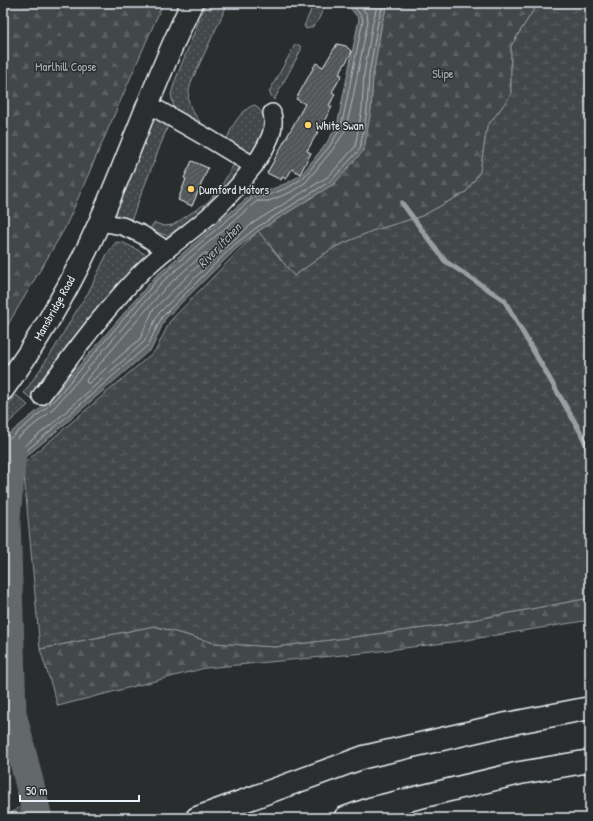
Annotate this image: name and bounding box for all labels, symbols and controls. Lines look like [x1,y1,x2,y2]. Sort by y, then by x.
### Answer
park label: Marlhill Copse [35,58,97,75]
park label: Slipe [432,65,454,82]
place label: White Swan [316,117,364,134]
marker: White Swan [303,120,313,130]
place label: Dumford Motors [199,181,269,198]
marker: Dumford Motors [186,184,196,194]
water label: River Itchen [193,218,246,271]
street label: Mansbridge Road [29,272,79,343]
scale bar [20,777,139,803]
text: 50 m [26,782,47,799]

